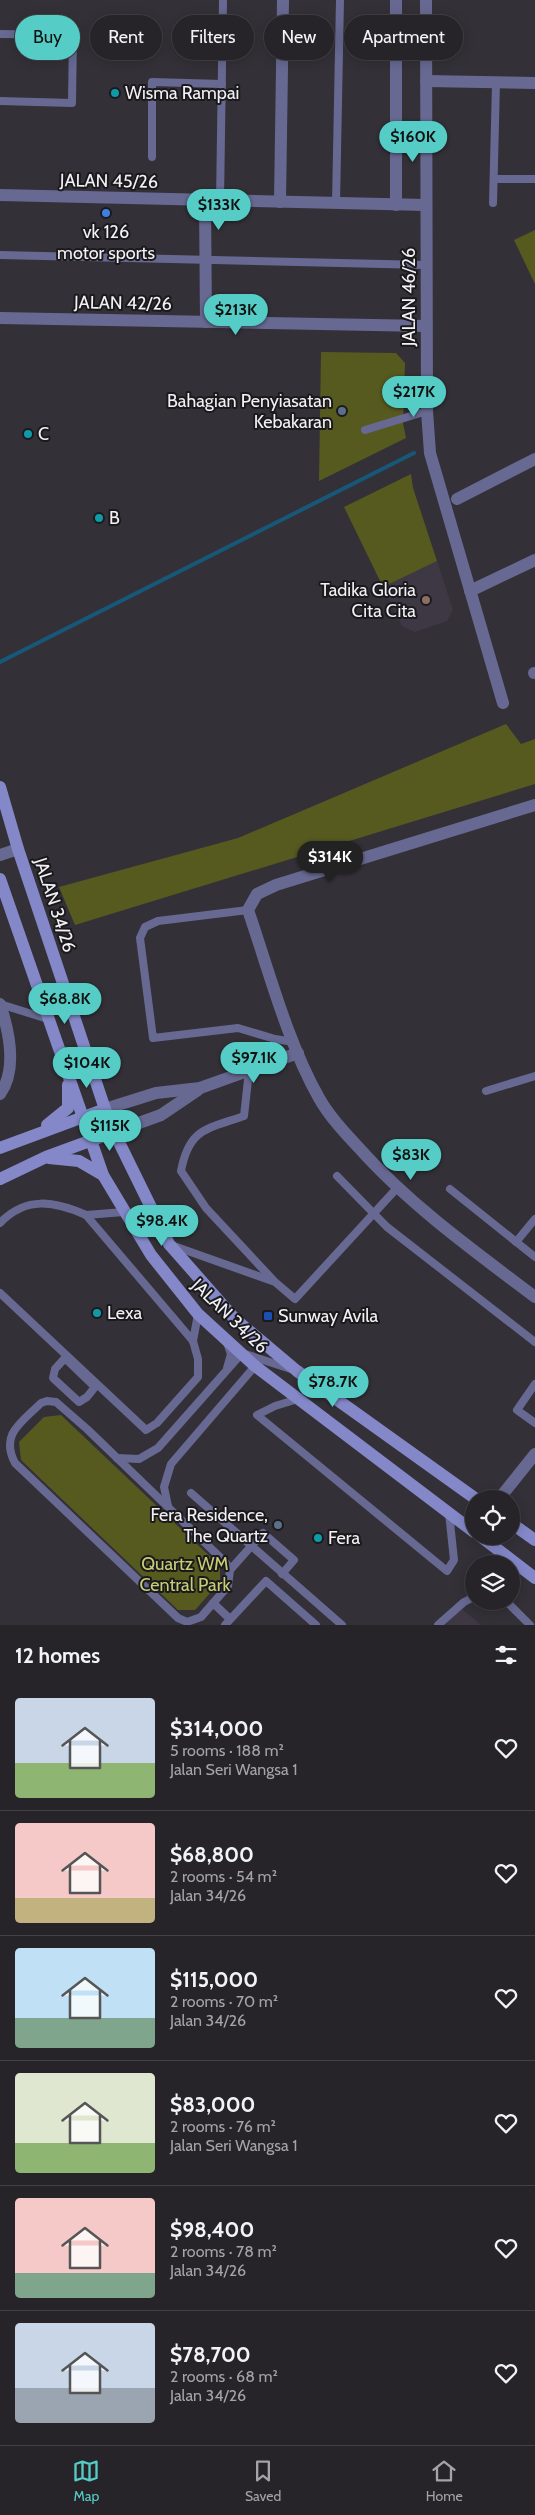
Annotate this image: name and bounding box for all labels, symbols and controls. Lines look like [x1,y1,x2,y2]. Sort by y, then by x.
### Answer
chip: Buy [15,15,80,60]
chip: Rent [90,15,162,60]
chip: Filters [172,15,254,60]
chip: New [264,15,334,60]
chip: Apartment [344,15,463,60]
place label: Wisma Rampai [125,82,239,104]
marker: Wisma Rampai [109,87,121,99]
pin: $160K [378,120,448,163]
text: $160K [390,127,436,146]
street label: JALAN 45/26 [59,169,158,193]
pin: $133K [184,188,254,231]
text: $133K [198,195,240,214]
marker: vk 126 motor sports [100,207,112,219]
place label: vk 126 motor sports [57,221,155,264]
street label: JALAN 46/26 [398,248,420,347]
street label: JALAN 42/26 [73,291,172,315]
pin: $213K [201,294,271,336]
text: $213K [215,300,257,319]
pin: $217K [379,376,449,418]
text: $217K [393,382,435,401]
place label: Bahagian Penyiasatan Kebakaran [167,390,332,433]
marker: Bahagian Penyiasatan Kebakaran [336,405,348,417]
place label: C [38,423,49,445]
marker: C [22,428,34,440]
place label: B [109,507,120,529]
marker: B [93,512,105,524]
place label: Tadika Gloria Cita Cita [320,579,416,622]
marker: Tadika Gloria Cita Cita [420,594,432,606]
pin: $314K [295,840,365,883]
text: $314K [308,847,352,866]
street label: JALAN 34/26 [29,854,81,955]
pin: $68.8K [24,982,106,1025]
text: $68.8K [39,989,91,1008]
pin: $97.1K [213,1042,295,1084]
pin: $104K [52,1046,122,1089]
text: $97.1K [231,1048,277,1067]
text: $104K [64,1053,110,1072]
pin: $115K [75,1110,145,1152]
text: $115K [90,1116,130,1135]
pin: $83K [381,1138,441,1181]
text: $83K [392,1145,430,1164]
pin: $98.4K [121,1204,203,1247]
text: $98.4K [136,1211,188,1230]
street label: JALAN 34/26 [186,1273,273,1358]
place label: Lexa [107,1302,142,1324]
place label: Sunway Avila [278,1305,379,1327]
marker: Lexa [91,1307,103,1319]
marker: Sunway Avila [262,1310,274,1322]
pin: $78.7K [292,1366,374,1408]
text: $78.7K [309,1372,357,1391]
map controls [465,1490,520,1610]
button: locate [465,1490,520,1545]
place label: Fera Residence, The Quartz [150,1504,269,1547]
marker: Fera Residence, The Quartz [272,1519,284,1531]
place label: Fera [328,1527,360,1549]
marker: Fera [312,1532,324,1544]
park label: Quartz WM Central Park [140,1553,231,1596]
button: layers [465,1555,520,1610]
icon: filters [492,1641,520,1669]
text: 12 homes [15,1643,100,1668]
text: $314,000 [170,1716,263,1741]
icon: home [55,1718,115,1778]
icon: heart [492,1734,520,1762]
text: 5 rooms · 188 m² [170,1741,284,1760]
text: Jalan Seri Wangsa 1 [170,1760,297,1779]
text: $68,800 [170,1842,254,1867]
icon: home [55,1843,115,1903]
icon: heart [492,1859,520,1887]
text: 2 rooms · 54 m² [170,1867,277,1886]
text: Jalan 34/26 [170,1886,246,1905]
text: $115,000 [170,1967,258,1992]
icon: home [55,1968,115,2028]
icon: heart [492,1984,520,2012]
text: 2 rooms · 70 m² [170,1992,278,2011]
text: Jalan 34/26 [170,2011,246,2030]
text: $83,000 [170,2092,255,2117]
icon: home [55,2093,115,2153]
icon: heart [492,2109,520,2137]
text: 2 rooms · 76 m² [170,2117,276,2136]
text: Jalan Seri Wangsa 1 [170,2136,297,2155]
text: $98,400 [170,2217,254,2242]
icon: home [55,2218,115,2278]
icon: heart [492,2234,520,2262]
text: 2 rooms · 78 m² [170,2242,277,2261]
text: Jalan 34/26 [170,2261,246,2280]
text: $78,700 [170,2342,251,2367]
icon: home [55,2343,115,2403]
icon: heart [492,2359,520,2387]
text: 2 rooms · 68 m² [170,2367,278,2386]
text: Jalan 34/26 [170,2386,246,2405]
tab: Map [72,2457,100,2505]
tab: Saved [245,2457,281,2505]
tab: Home [426,2457,463,2505]

